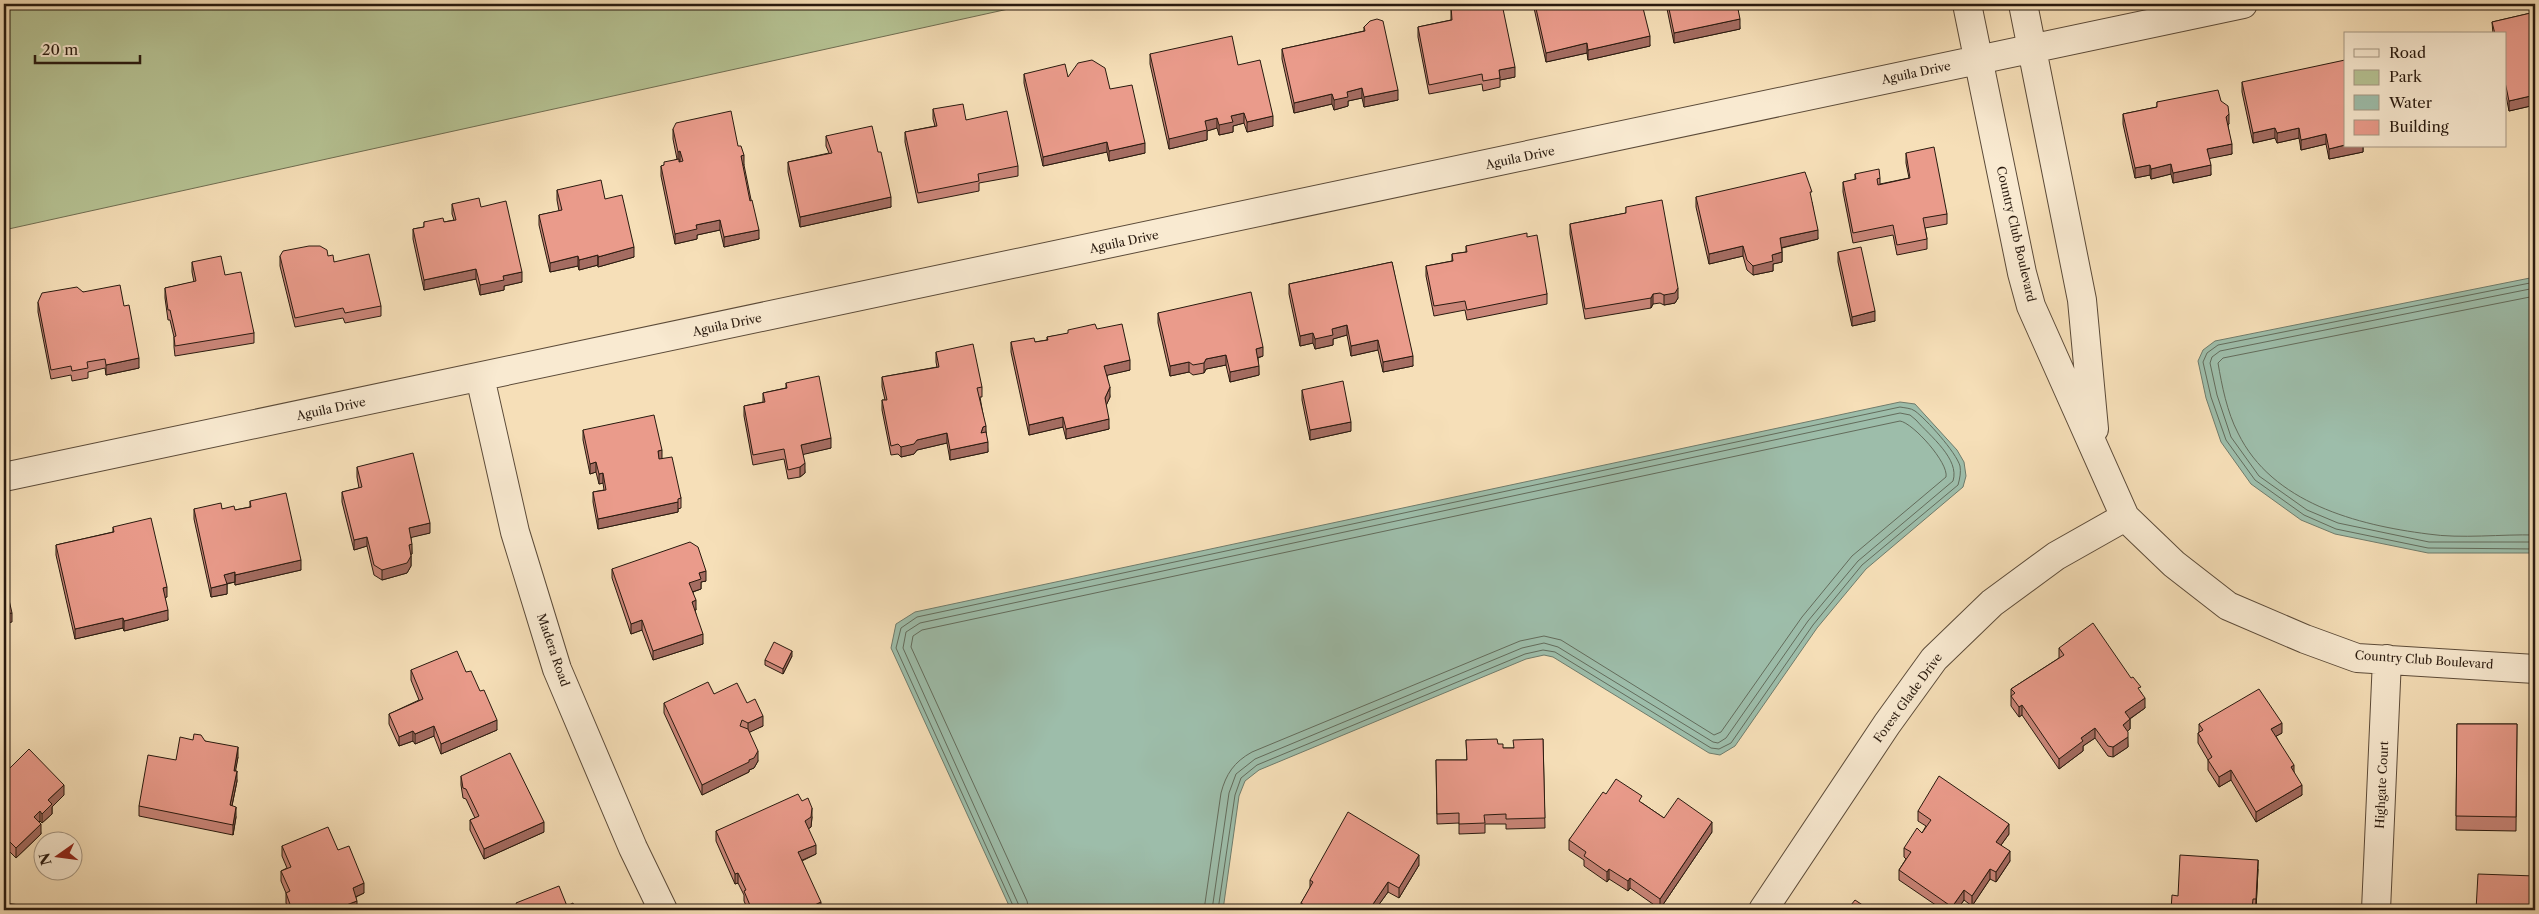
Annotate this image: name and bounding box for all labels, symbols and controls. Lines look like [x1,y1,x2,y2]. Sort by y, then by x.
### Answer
scale bar [35,32,140,64]
legend [2344,32,2506,148]
text: 20 m [42,40,78,59]
text: Road [2389,43,2426,62]
street label: Aguila Drive [1879,58,1952,87]
text: Park [2389,67,2423,86]
text: Water [2388,93,2433,112]
text: Building [2389,117,2449,136]
street label: Aguila Drive [1483,143,1556,172]
street label: Country Club Boulevard [1994,165,2040,304]
street label: Aguila Drive [1087,227,1160,256]
street label: Aguila Drive [690,310,763,339]
street label: Aguila Drive [294,394,367,423]
street label: Madera Road [534,611,573,689]
street label: Country Club Boulevard [2354,647,2494,672]
street label: Forest Glade Drive [1870,650,1945,745]
street label: Highgate Court [2372,740,2391,829]
north arrow [32,832,82,882]
text: N [35,851,56,867]

